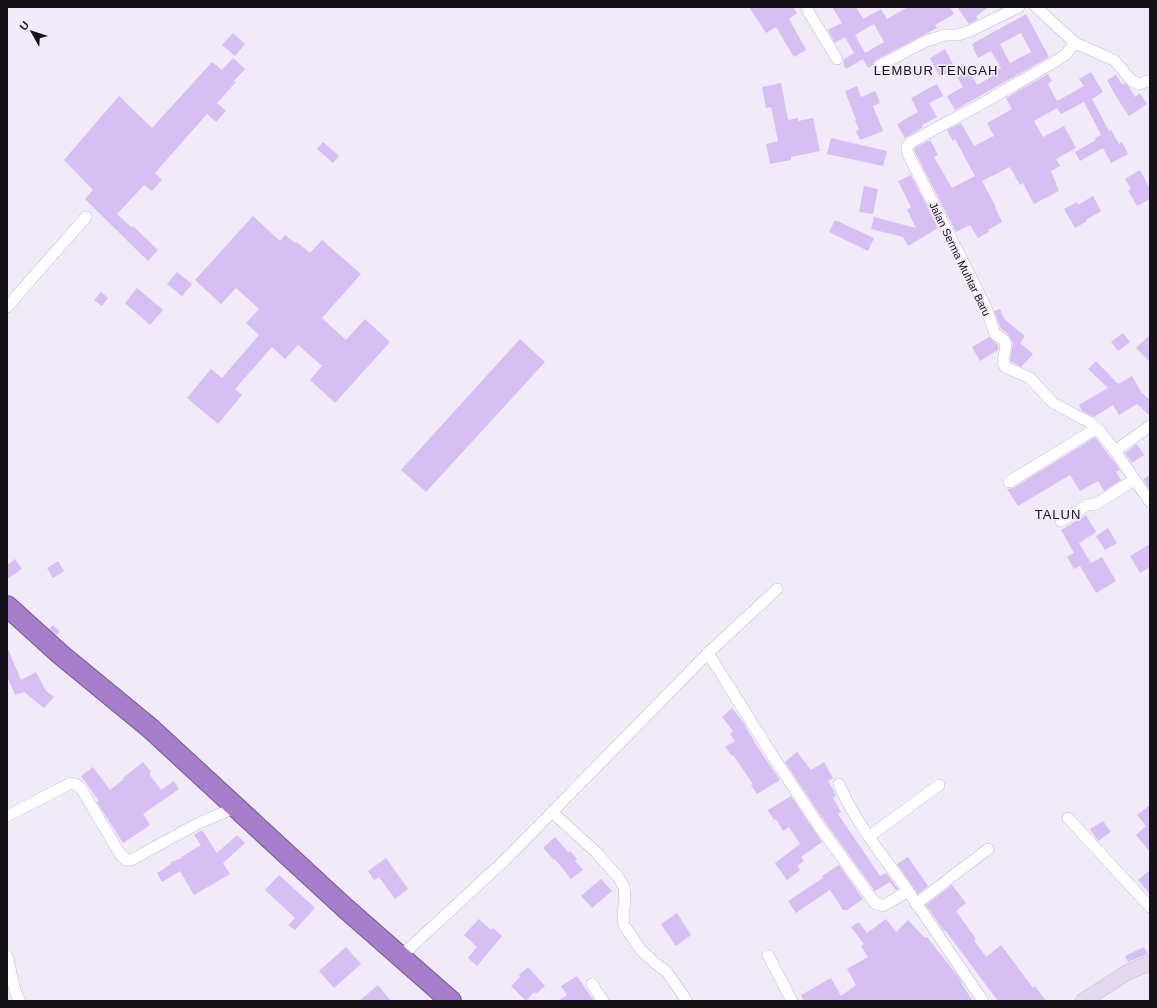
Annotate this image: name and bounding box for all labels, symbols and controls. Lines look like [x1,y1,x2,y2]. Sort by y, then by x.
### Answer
north arrow [12,12,52,52]
text: U [17,19,31,33]
district label: LEMBUR TENGAH [874,63,998,78]
street label: Jalan Serma Muhtar Baru [927,200,993,318]
district label: TALUN [1035,507,1081,522]

